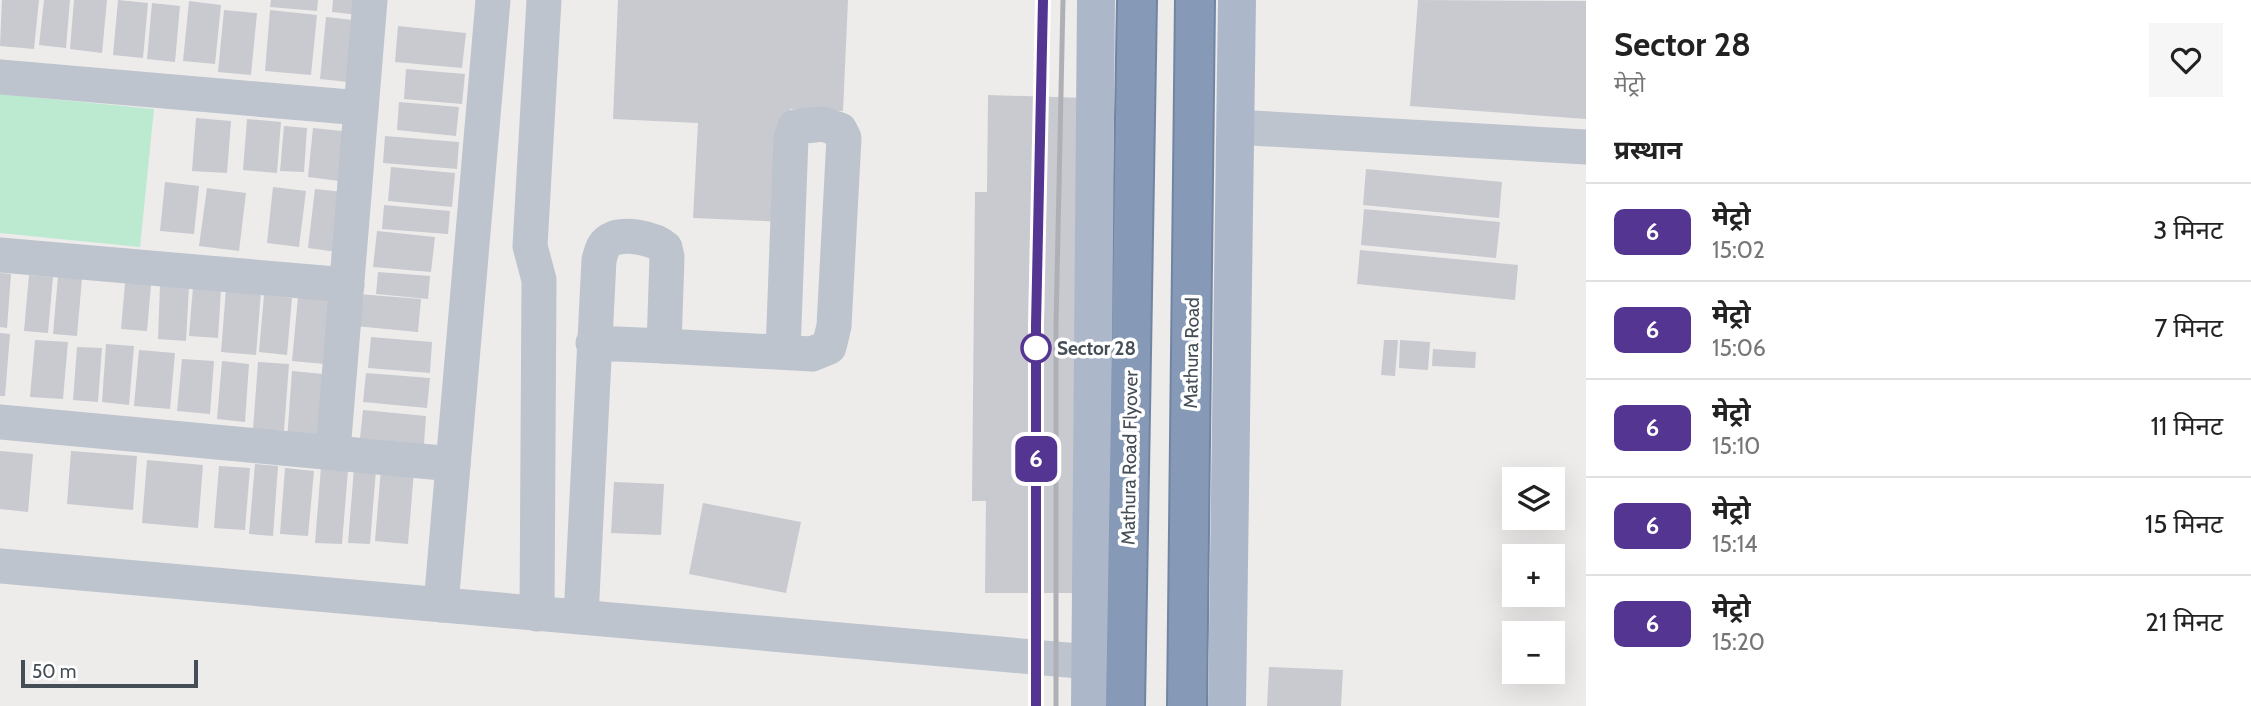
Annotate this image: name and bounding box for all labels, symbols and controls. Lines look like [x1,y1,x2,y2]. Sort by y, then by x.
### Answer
button: heart [2149,23,2223,97]
text: Sector 28 [1614,24,1751,64]
text: मेट्रो [1614,70,1645,98]
text: प्रस्थान [1614,134,1682,166]
text: मेट्रो [1712,200,1751,232]
text: 3 मिनट [2153,214,2223,246]
text: 6 [1646,217,1659,246]
text: 15:02 [1712,236,1765,264]
street label: Mathura Road [1179,297,1204,409]
text: मेट्रो [1712,298,1751,330]
text: 7 मिनट [2154,312,2223,344]
text: 6 [1646,315,1659,344]
marker: Sector 28 [1021,333,1051,363]
text: 15:06 [1712,334,1766,362]
place label: Sector 28 [1057,337,1136,360]
street label: Mathura Road Flyover [1116,371,1143,545]
text: मेट्रो [1712,396,1751,428]
text: 11 मिनट [2150,410,2223,442]
text: 6 [1646,413,1659,442]
text: 15:10 [1712,432,1760,460]
line badge: 6 [1013,436,1059,482]
text: 6 [1029,444,1043,473]
map controls [1502,467,1565,684]
button: layers [1502,467,1565,530]
text: मेट्रो [1712,494,1751,526]
text: 15 मिनट [2145,508,2223,540]
text: 6 [1646,511,1659,540]
text: 15:14 [1712,530,1758,558]
button: + [1502,544,1565,607]
text: मेट्रो [1712,592,1751,624]
text: 21 मिनट [2145,606,2223,638]
text: 6 [1646,609,1659,638]
button: − [1502,621,1565,684]
text: 15:20 [1712,628,1765,656]
scale bar [21,657,198,689]
text: 50 m [32,660,76,683]

